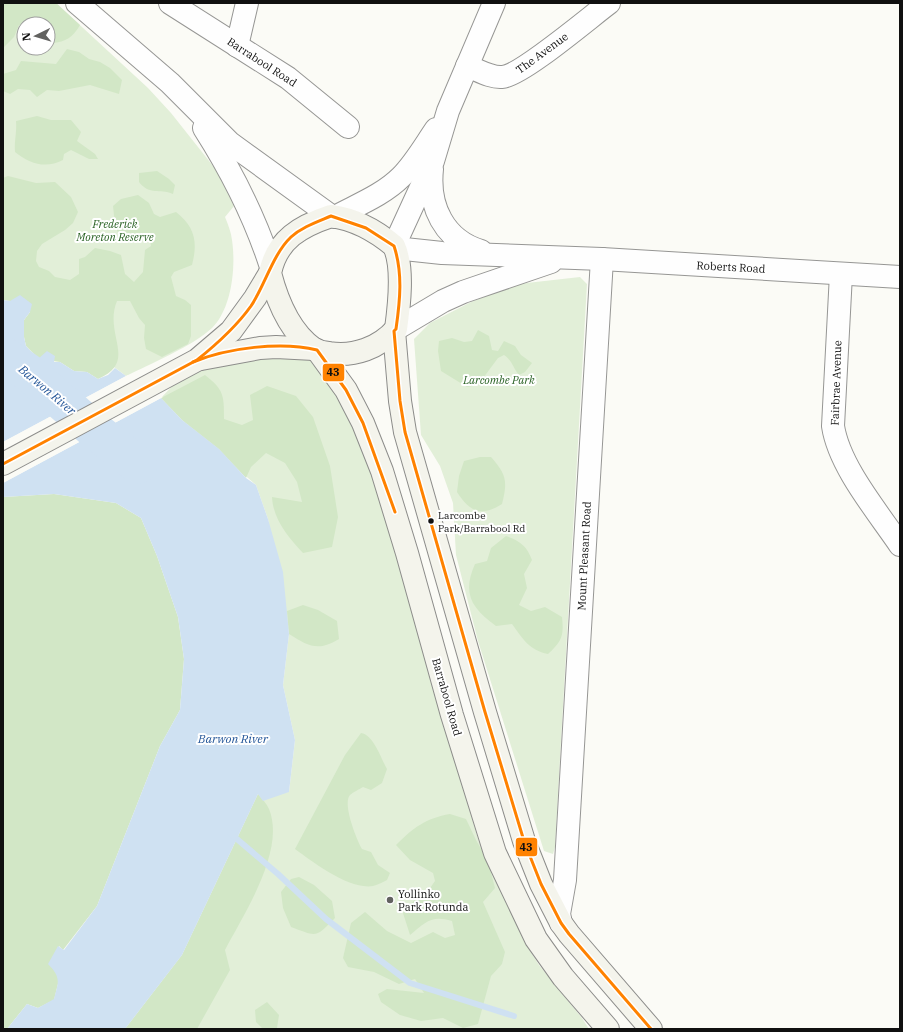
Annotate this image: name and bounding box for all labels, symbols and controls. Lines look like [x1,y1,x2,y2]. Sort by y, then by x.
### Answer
north arrow [16,16,56,56]
street label: The Avenue [513,29,571,77]
text: N [19,32,33,42]
street label: Barrabool Road [225,34,300,90]
park label: Frederick Moreton Reserve [75,217,154,244]
street label: Roberts Road [696,258,766,276]
street label: Fairbrae Avenue [828,340,844,426]
water label: Barwon River [15,361,79,418]
line badge: 43 [322,363,345,382]
text: 43 [326,365,340,379]
park label: Larcombe Park [462,373,535,387]
street label: Mount Pleasant Road [574,501,594,611]
place label: Larcombe Park/Barrabool Rd [438,509,525,535]
marker: Larcombe Park/Barrabool Rd [426,516,436,526]
street label: Barrabool Road [429,656,465,738]
water label: Barwon River [197,731,269,746]
line badge: 43 [515,837,538,857]
text: 43 [519,840,533,854]
place label: Yollinko Park Rotunda [398,887,468,914]
marker: Yollinko Park Rotunda [385,895,395,905]

